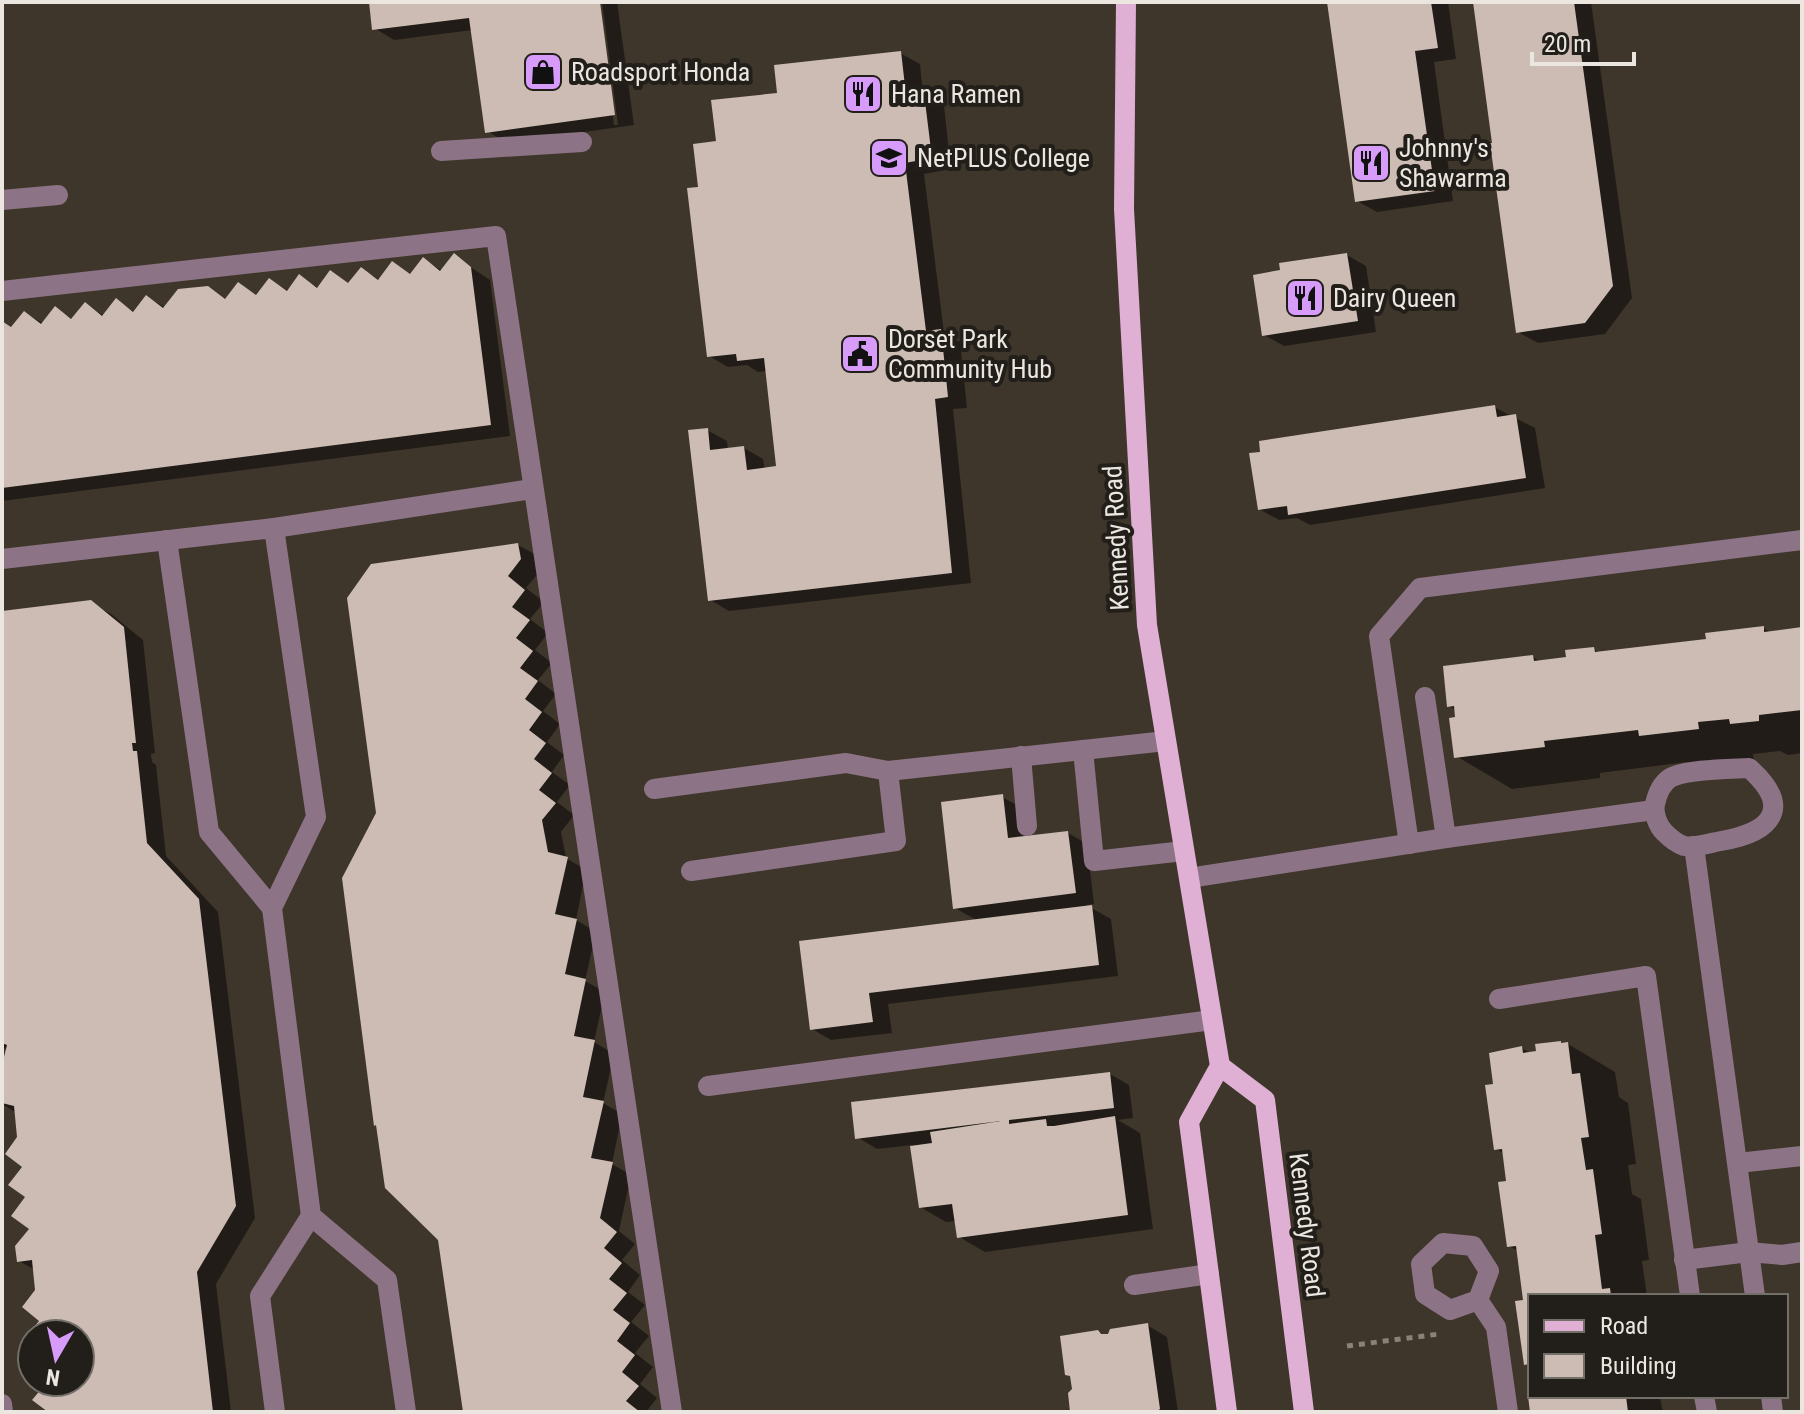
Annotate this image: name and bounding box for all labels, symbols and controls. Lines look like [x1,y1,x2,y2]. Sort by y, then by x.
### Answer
scale bar [1532,16,1634,66]
text: 20 m [1544,30,1591,58]
shop icon: Roadsport Honda [522,51,564,93]
place label: Roadsport Honda [571,57,750,87]
restaurant icon: Hana Ramen [842,73,884,115]
place label: Hana Ramen [891,79,1021,109]
place label: Johnny's Shawarma [1399,133,1507,193]
school or university icon: NetPLUS College [868,137,910,179]
restaurant icon: Johnny's Shawarma [1350,142,1392,184]
place label: NetPLUS College [917,143,1090,173]
restaurant icon: Dairy Queen [1284,277,1326,319]
place label: Dairy Queen [1333,283,1456,313]
place label: Dorset Park Community Hub [888,324,1052,384]
public building icon: Dorset Park Community Hub [839,333,881,375]
street label: Kennedy Road [1097,465,1135,611]
street label: Kennedy Road [1283,1151,1331,1299]
legend [1528,1294,1788,1398]
text: Road [1600,1312,1648,1340]
north arrow [16,1318,96,1398]
text: Building [1600,1352,1677,1380]
text: N [44,1364,62,1391]

